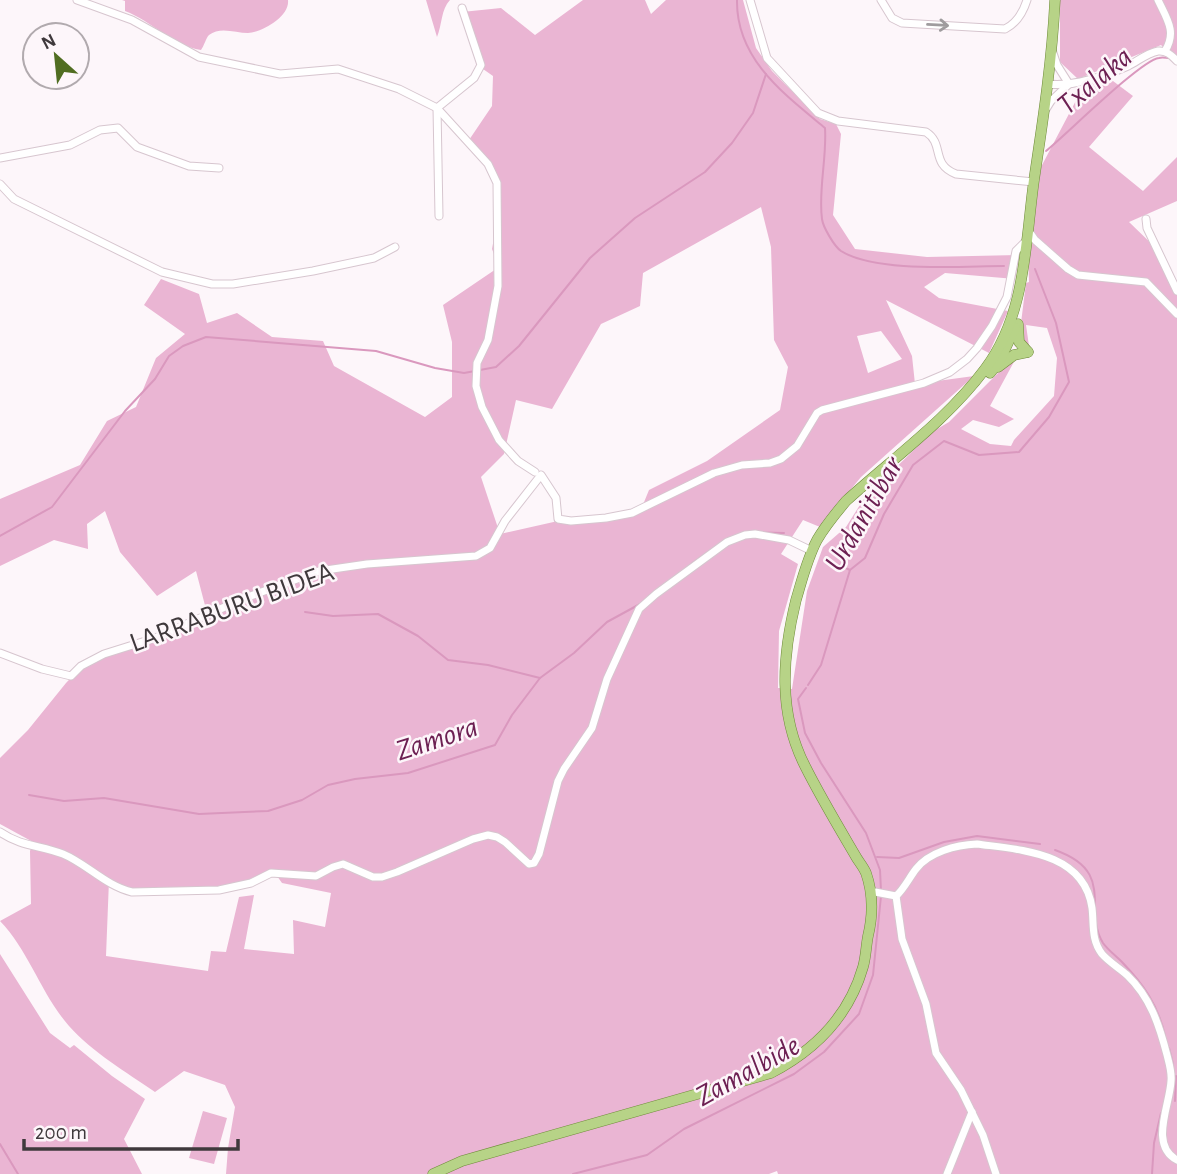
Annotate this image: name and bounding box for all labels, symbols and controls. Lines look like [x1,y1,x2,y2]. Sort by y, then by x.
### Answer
one-way arrow [926,19,949,32]
north arrow [21,21,91,91]
text: N [39,31,59,54]
water label: Txalaka [1052,41,1138,121]
water label: Urdanitibar [819,451,909,576]
street label: LARRABURU BIDEA [126,558,338,658]
water label: Zamora [392,712,482,766]
water label: Zamalbide [691,1030,805,1112]
scale bar [24,1108,238,1152]
text: 200 m [35,1122,87,1143]

